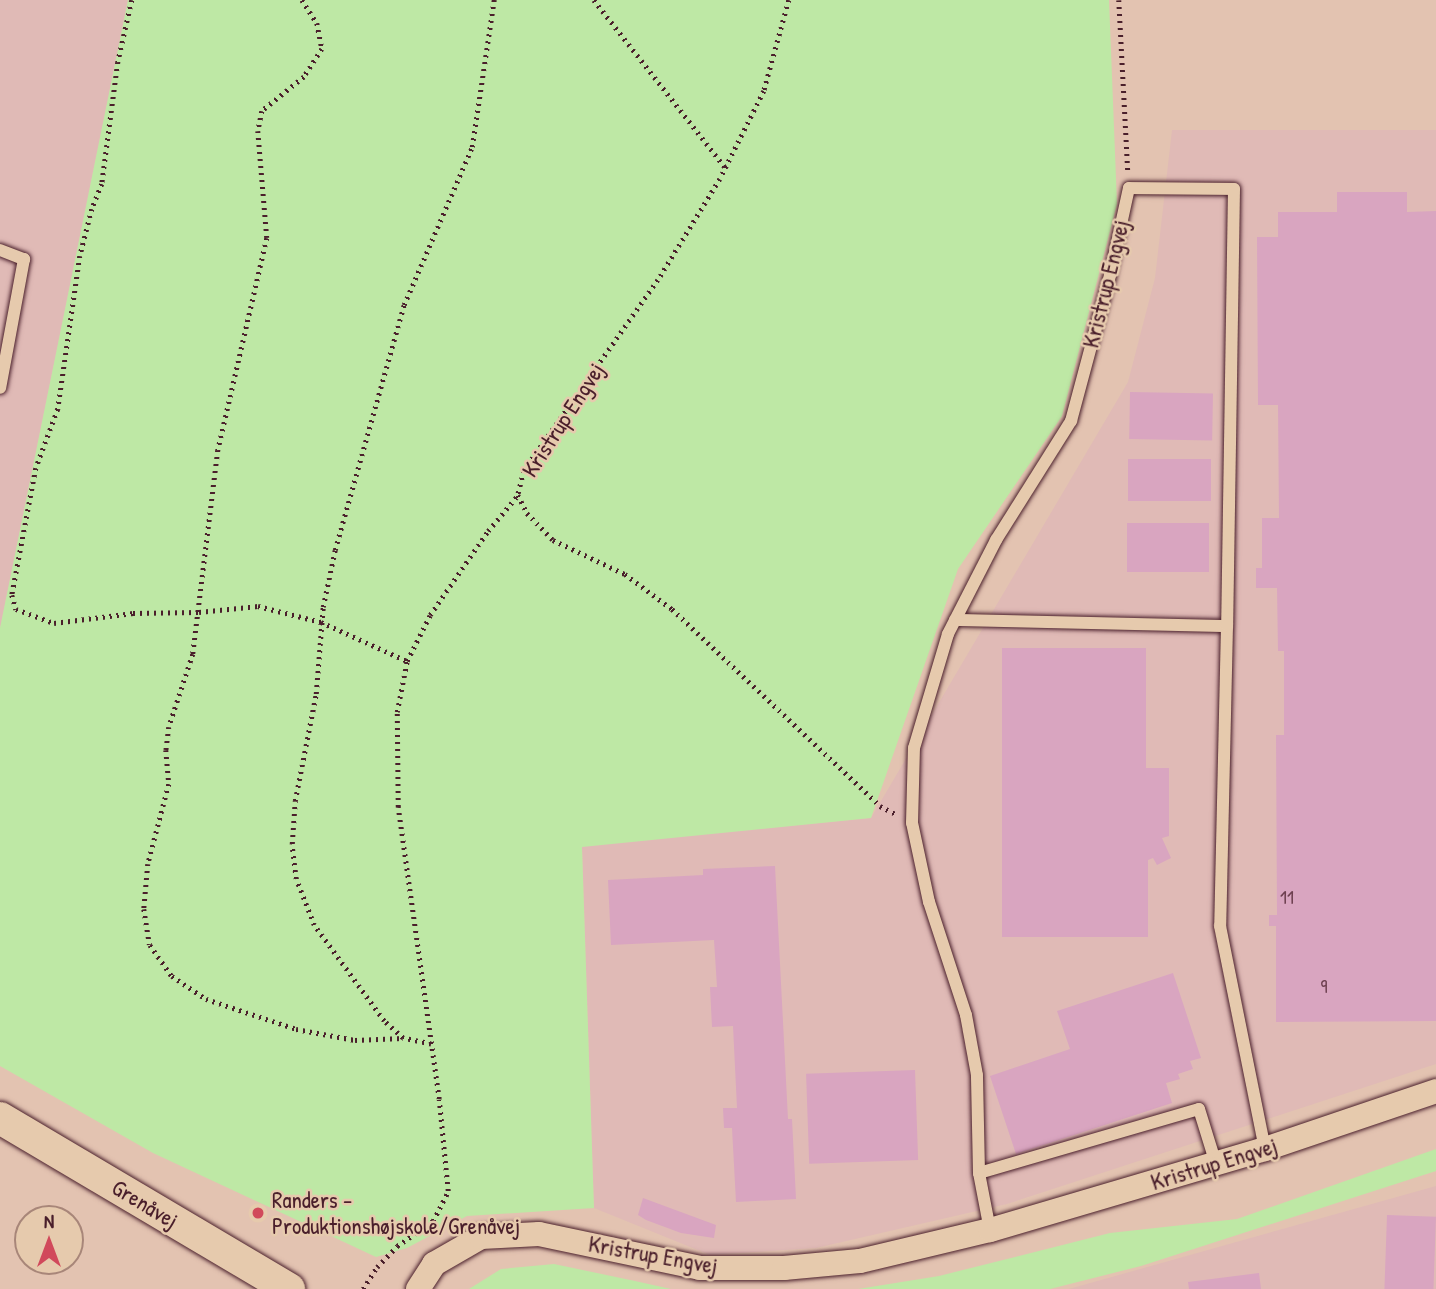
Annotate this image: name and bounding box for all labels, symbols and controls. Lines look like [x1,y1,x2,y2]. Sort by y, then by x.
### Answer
street label: Kristrup Engvej [1077,217,1135,351]
street label: Kristrup Engvej [516,358,610,482]
house number: 11 [1280,887,1294,909]
house number: 9 [1321,976,1327,998]
street label: Kristrup Engvej [1148,1132,1280,1196]
street label: Grenåvej [107,1174,183,1234]
place label: Randers - Produktionshøjskole/Grenåvej [272,1186,520,1240]
north arrow [14,1205,84,1275]
marker: Randers - Produktionshøjskole/Grenåvej [250,1205,266,1221]
text: N [44,1208,54,1234]
street label: Kristrup Engvej [586,1230,720,1280]

